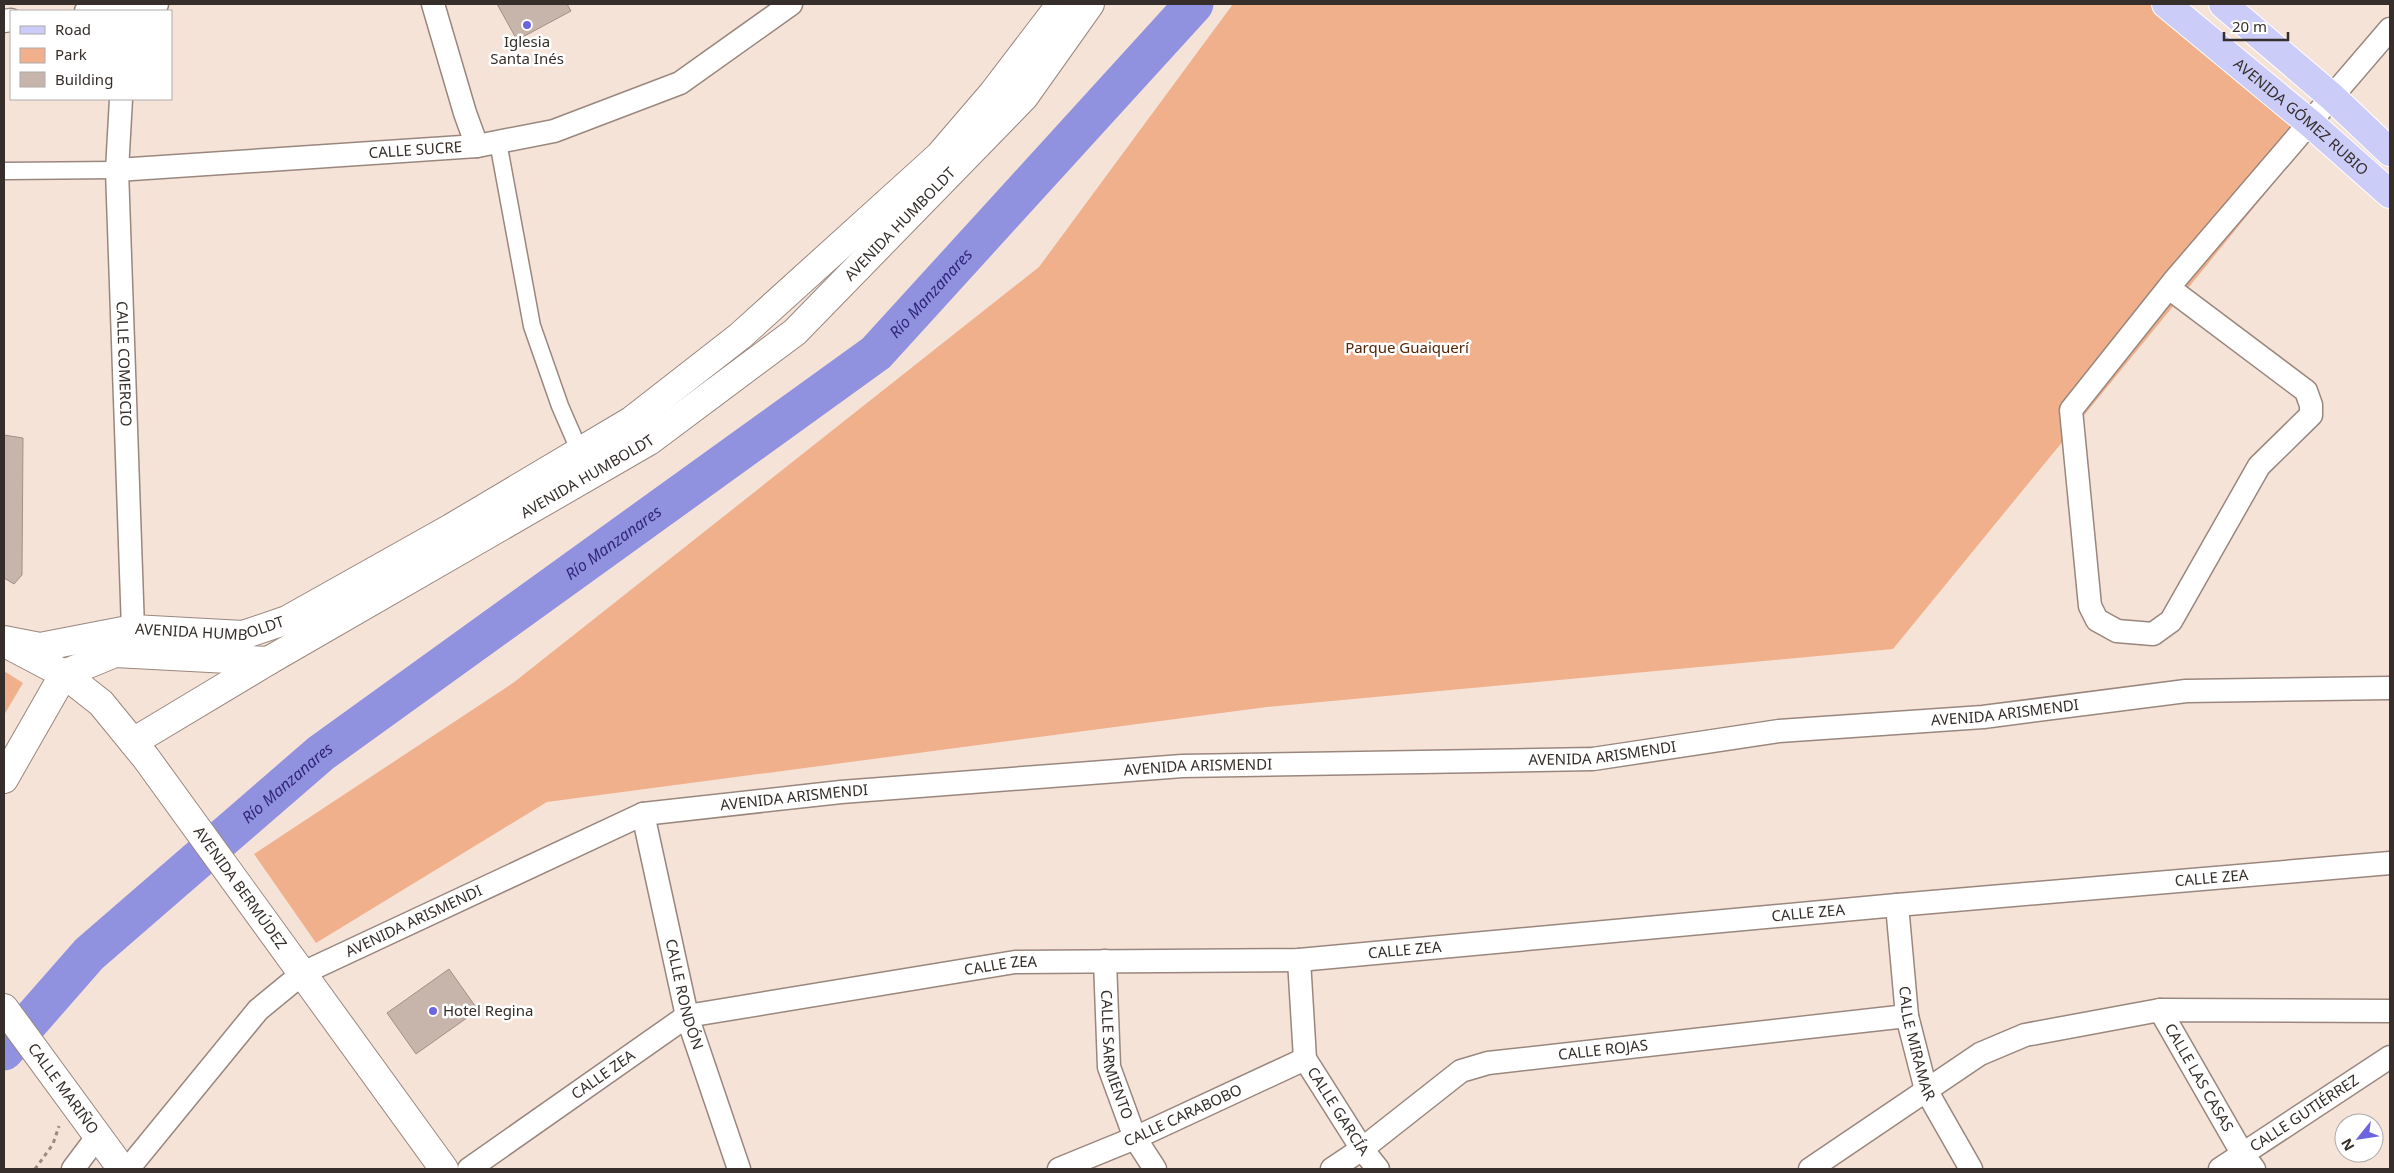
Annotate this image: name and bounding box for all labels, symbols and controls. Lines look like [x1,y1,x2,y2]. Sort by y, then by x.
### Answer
legend [10,10,172,100]
scale bar [2224,10,2288,42]
text: 20 m [2232,16,2267,36]
text: Road [55,19,91,39]
marker: Iglesia Santa Inés [521,19,533,31]
place label: Iglesia Santa Inés [490,31,564,68]
text: Park [55,44,87,64]
street label: AVENIDA GÓMEZ RUBIO [2230,53,2373,179]
text: Building [55,69,113,89]
street label: CALLE SUCRE [368,136,463,162]
street label: AVENIDA HUMBOLDT [840,162,960,285]
water label: Río Manzanares [884,244,977,343]
street label: CALLE COMERCIO [113,301,137,427]
park label: Parque Guaiquerí [1345,337,1470,357]
street label: AVENIDA HUMBOLDT [516,429,658,522]
water label: Río Manzanares [560,500,666,585]
street label: AVENIDA HUMBOLDT [135,611,287,644]
street label: AVENIDA ARISMENDI [1930,694,2080,730]
street label: AVENIDA ARISMENDI [1528,736,1678,769]
water label: Río Manzanares [237,737,337,828]
street label: AVENIDA ARISMENDI [1123,753,1272,779]
street label: AVENIDA ARISMENDI [719,779,869,814]
street label: AVENIDA BERMÚDEZ [190,822,292,953]
street label: CALLE ZEA [2174,864,2249,890]
street label: AVENIDA ARISMENDI [342,880,485,961]
street label: CALLE ZEA [1770,899,1846,926]
street label: CALLE ZEA [1367,936,1443,963]
street label: CALLE RONDÓN [661,937,709,1052]
street label: CALLE ZEA [962,950,1038,979]
street label: CALLE MIRAMAR [1895,985,1941,1104]
street label: CALLE SARMIENTO [1097,989,1138,1122]
place label: Hotel Regina [443,1000,533,1020]
marker: Hotel Regina [427,1005,439,1017]
street label: CALLE LAS CASAS [2161,1019,2239,1135]
street label: CALLE ROJAS [1557,1034,1649,1064]
street label: CALLE MARIÑO [24,1039,104,1137]
street label: CALLE ZEA [567,1044,639,1103]
street label: CALLE GARCÍA [1303,1063,1374,1160]
street label: CALLE GUTIÉRREZ [2246,1069,2362,1156]
street label: CALLE CARABOBO [1121,1079,1245,1151]
north arrow [2334,1113,2384,1163]
text: N [2336,1135,2358,1154]

